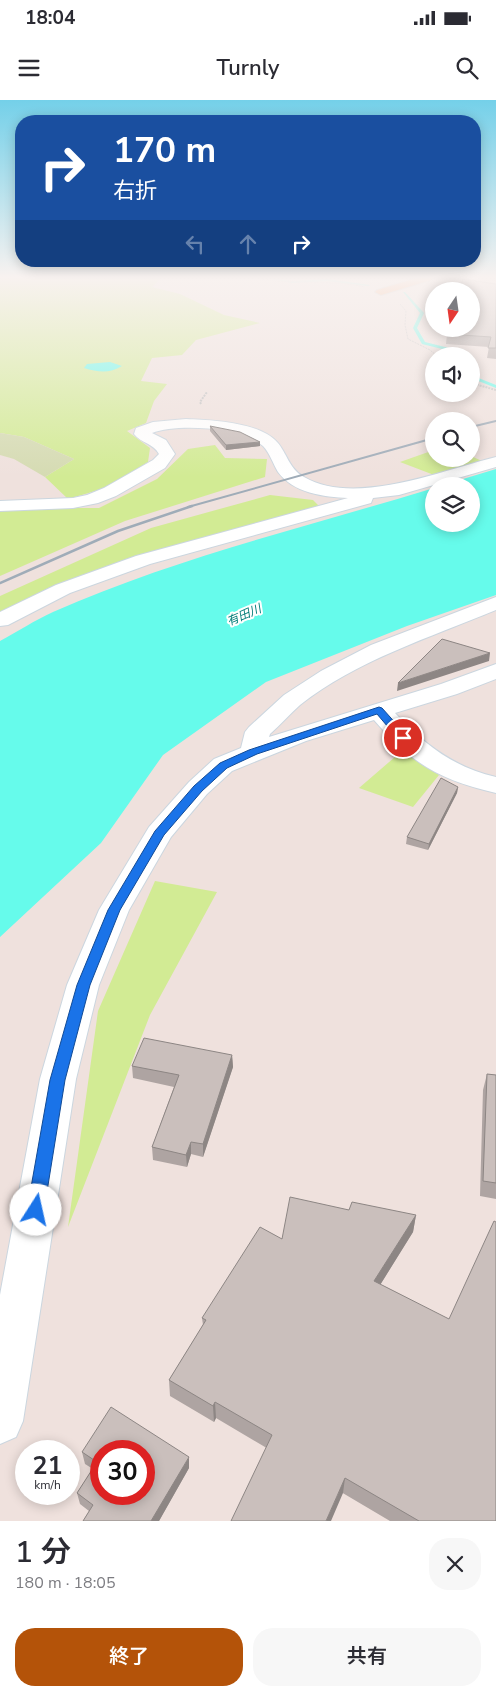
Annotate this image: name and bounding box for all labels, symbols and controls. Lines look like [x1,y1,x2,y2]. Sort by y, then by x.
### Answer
text: 18:04 [25,5,75,31]
text: Turnly [216,53,280,83]
icon: menu [15,54,43,82]
icon: search [453,54,481,82]
text: 170 m [113,127,216,174]
icon: right [30,135,95,200]
text: 右折 [113,176,157,206]
icon: left [181,230,209,258]
icon: ahead [234,230,262,258]
icon: right [287,230,315,258]
north arrow [425,282,480,338]
map controls [425,282,480,532]
button: sound [425,347,480,402]
button: search [425,412,480,467]
button: layers [425,477,480,532]
water label: 有田川 [224,600,266,629]
pin [382,717,424,759]
icon: arrive [389,724,417,752]
position arrow [9,1183,61,1235]
speed limit sign: 30 [90,1440,155,1505]
text: 21 [32,1449,63,1483]
text: km/h [34,1477,61,1493]
text: 1 分 [15,1532,71,1573]
button: close [429,1538,481,1590]
text: 180 m · 18:05 [15,1572,116,1594]
button: 終了 [15,1628,243,1686]
button: 共有 [253,1628,481,1686]

